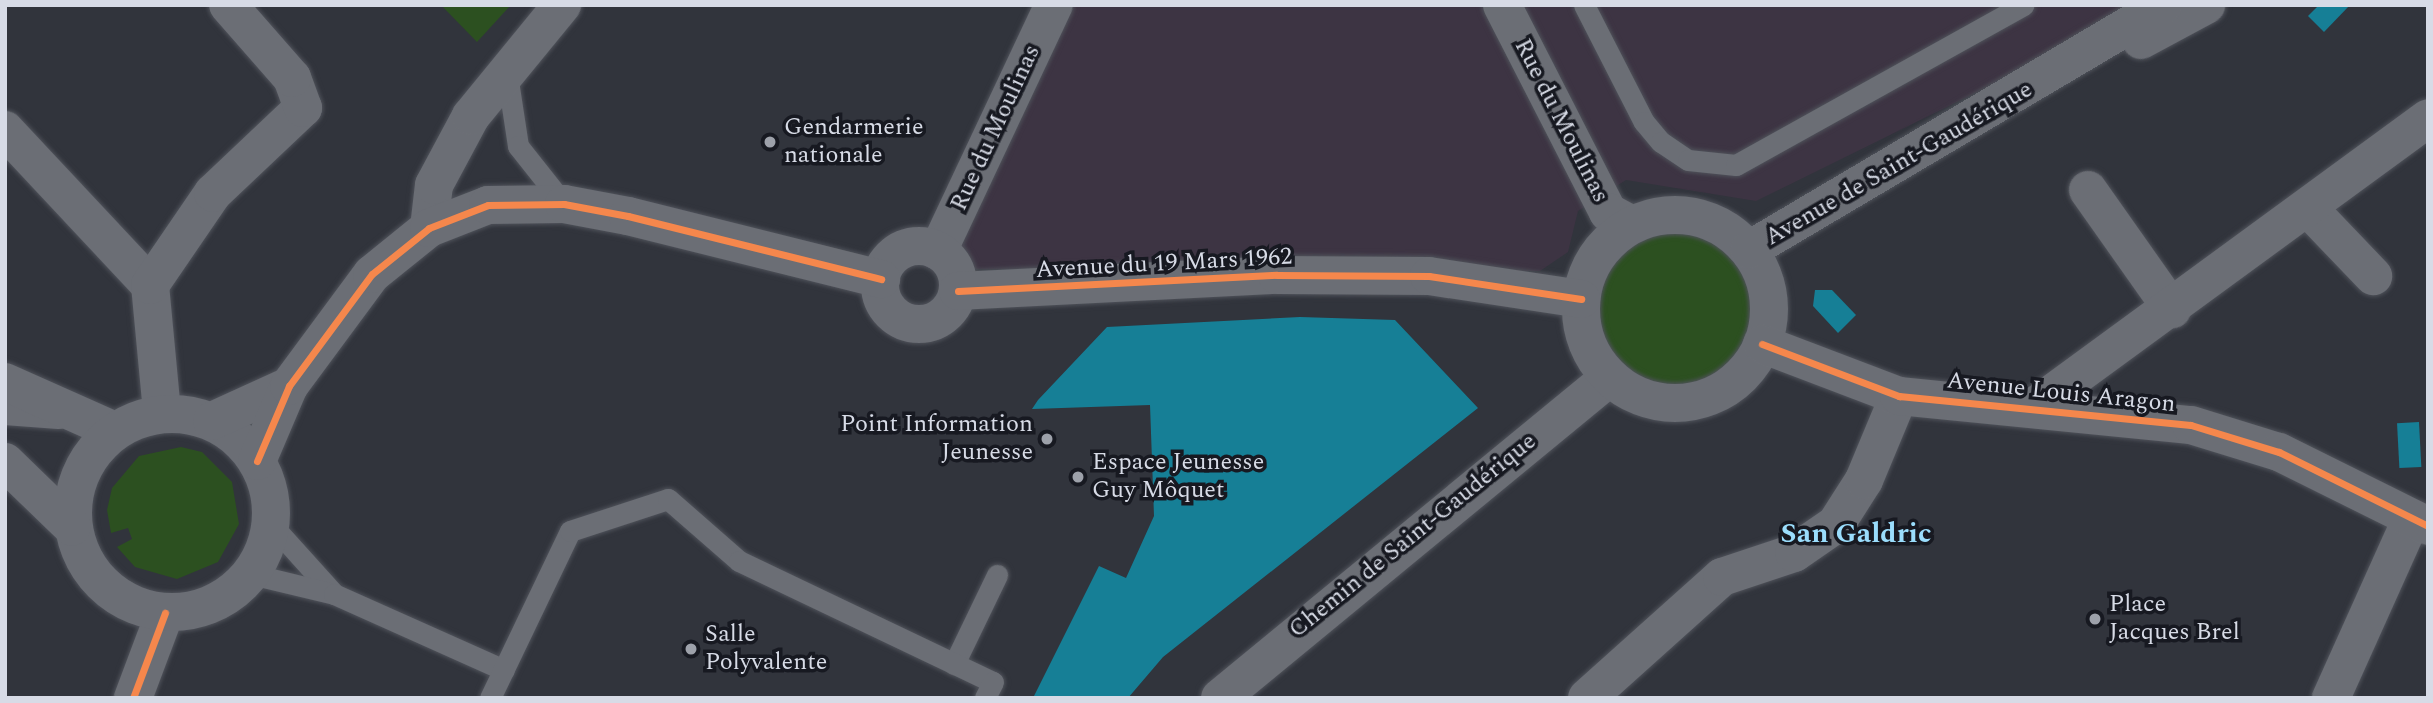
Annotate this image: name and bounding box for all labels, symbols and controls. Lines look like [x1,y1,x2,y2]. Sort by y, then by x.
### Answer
street label: Rue du Moulinas [1507,34,1615,208]
street label: Rue du Moulinas [945,40,1047,216]
street label: Avenue de Saint-Gaudérique [1760,76,2038,252]
place label: Gendarmerie nationale [784,114,924,170]
marker: Gendarmerie nationale [762,134,778,150]
street label: Avenue du 19 Mars 1962 [1035,243,1293,285]
street label: Avenue Louis Aragon [1945,367,2177,419]
place label: Point Information Jeunesse [840,411,1033,467]
street label: Chemin de Saint-Gaudérique [1284,427,1542,645]
marker: Point Information Jeunesse [1039,431,1055,447]
place label: Espace Jeunesse Guy Môquet [1092,449,1264,505]
marker: Espace Jeunesse Guy Môquet [1070,469,1086,485]
district label: San Galdric [1781,517,1931,551]
place label: Place Jacques Brel [2109,591,2240,647]
marker: Place Jacques Brel [2087,611,2103,627]
place label: Salle Polyvalente [705,621,827,677]
marker: Salle Polyvalente [683,641,699,657]

